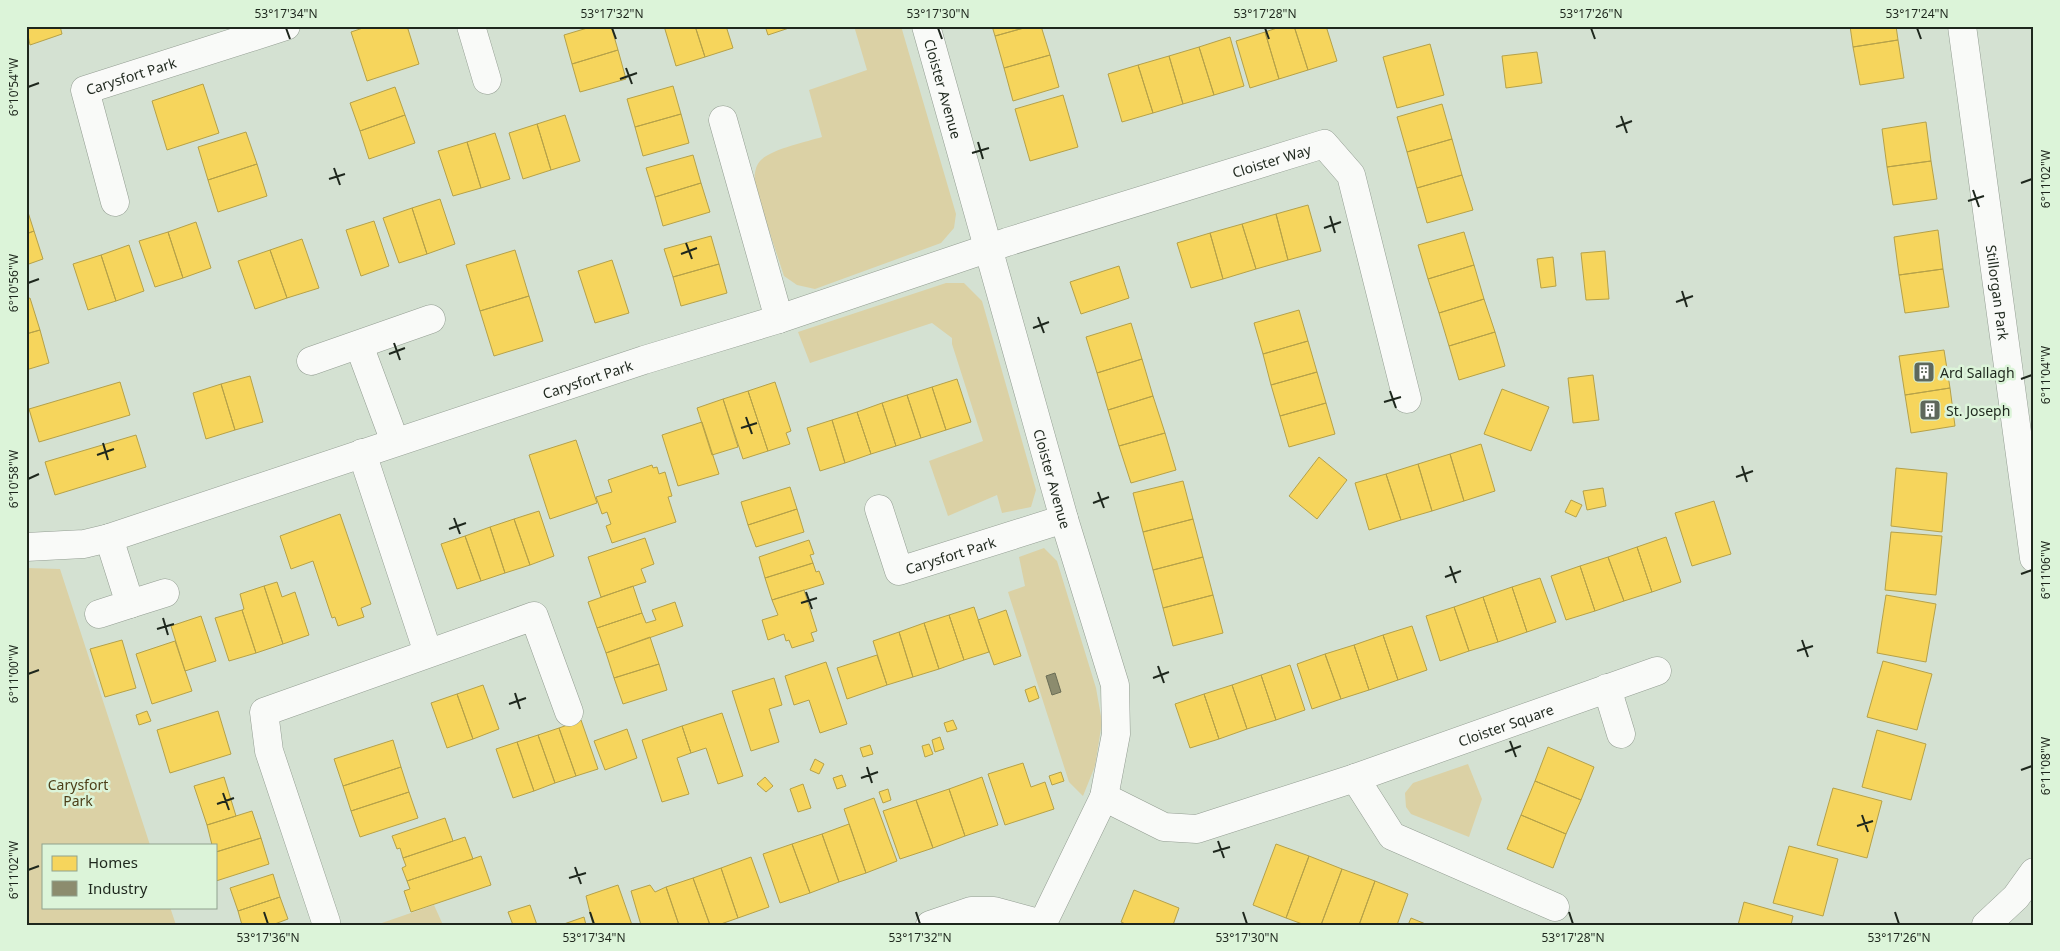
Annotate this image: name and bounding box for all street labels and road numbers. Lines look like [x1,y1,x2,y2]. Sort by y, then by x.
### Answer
street label: Cloister Avenue [921,36,967,141]
street label: Carysfort Park [83,52,179,99]
street label: Cloister Way [1230,139,1314,181]
street label: Stillorgan Park [1982,244,2014,342]
street label: Carysfort Park [540,355,635,403]
street label: Cloister Avenue [1030,426,1076,531]
street label: Carysfort Park [903,531,998,578]
street label: Cloister Square [1455,699,1556,750]

